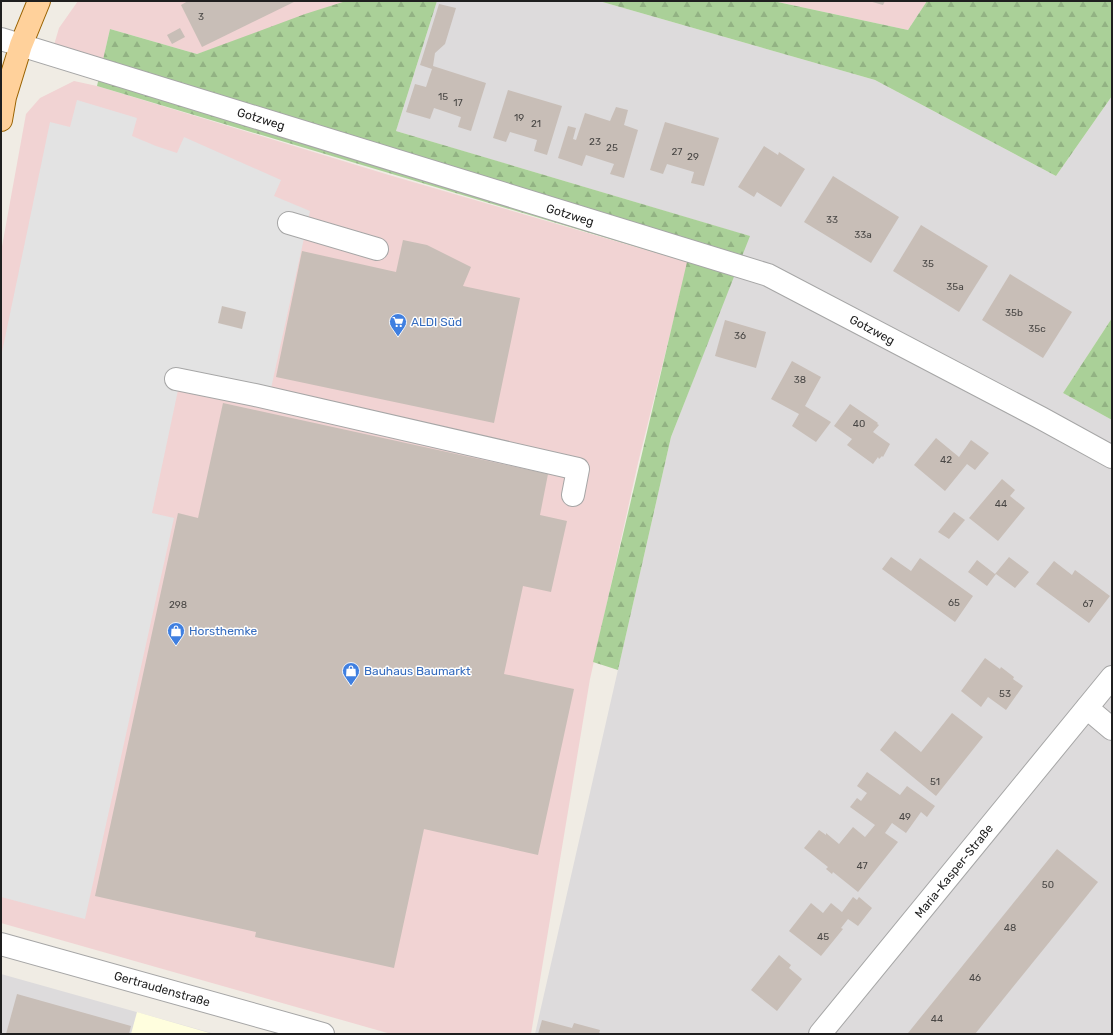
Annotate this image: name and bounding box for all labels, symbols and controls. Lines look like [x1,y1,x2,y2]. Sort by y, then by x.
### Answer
house number: 3 [198,11,204,23]
house number: 15 [438,91,448,103]
house number: 17 [453,97,463,109]
street label: Gotzweg [235,105,287,133]
house number: 19 [514,112,524,124]
house number: 21 [531,118,541,130]
house number: 23 [589,136,601,148]
house number: 25 [606,142,618,154]
house number: 27 [672,146,683,158]
house number: 29 [687,151,699,163]
street label: Gotzweg [544,201,596,229]
house number: 33 [826,214,838,226]
house number: 33a [854,229,872,241]
house number: 35 [922,258,934,270]
house number: 35a [946,281,964,293]
house number: 35b [1005,307,1023,319]
supermarket icon: ALDI Süd [388,312,408,337]
street label: Gotzweg [847,312,897,348]
place label: ALDI Süd [411,315,462,329]
house number: 35c [1028,323,1046,335]
house number: 36 [734,330,746,342]
house number: 38 [794,374,806,386]
house number: 40 [853,418,865,430]
house number: 42 [940,454,952,466]
house number: 44 [995,498,1007,510]
house number: 65 [948,597,960,609]
house number: 67 [1083,598,1093,610]
house number: 298 [169,599,187,611]
shop icon: Horsthemke [166,621,186,646]
place label: Horsthemke [189,624,257,638]
shop icon: Bauhaus Baumarkt [341,661,361,686]
place label: Bauhaus Baumarkt [364,664,471,678]
house number: 53 [999,688,1011,700]
house number: 51 [930,776,940,788]
house number: 49 [899,811,911,823]
street label: Maria-Kasper-Straße [912,821,996,921]
house number: 47 [856,860,868,872]
house number: 50 [1042,879,1054,891]
house number: 48 [1004,922,1016,934]
house number: 45 [817,931,829,943]
street label: Gertraudenstraße [112,969,212,1009]
house number: 46 [969,972,981,984]
house number: 44 [931,1013,943,1025]

